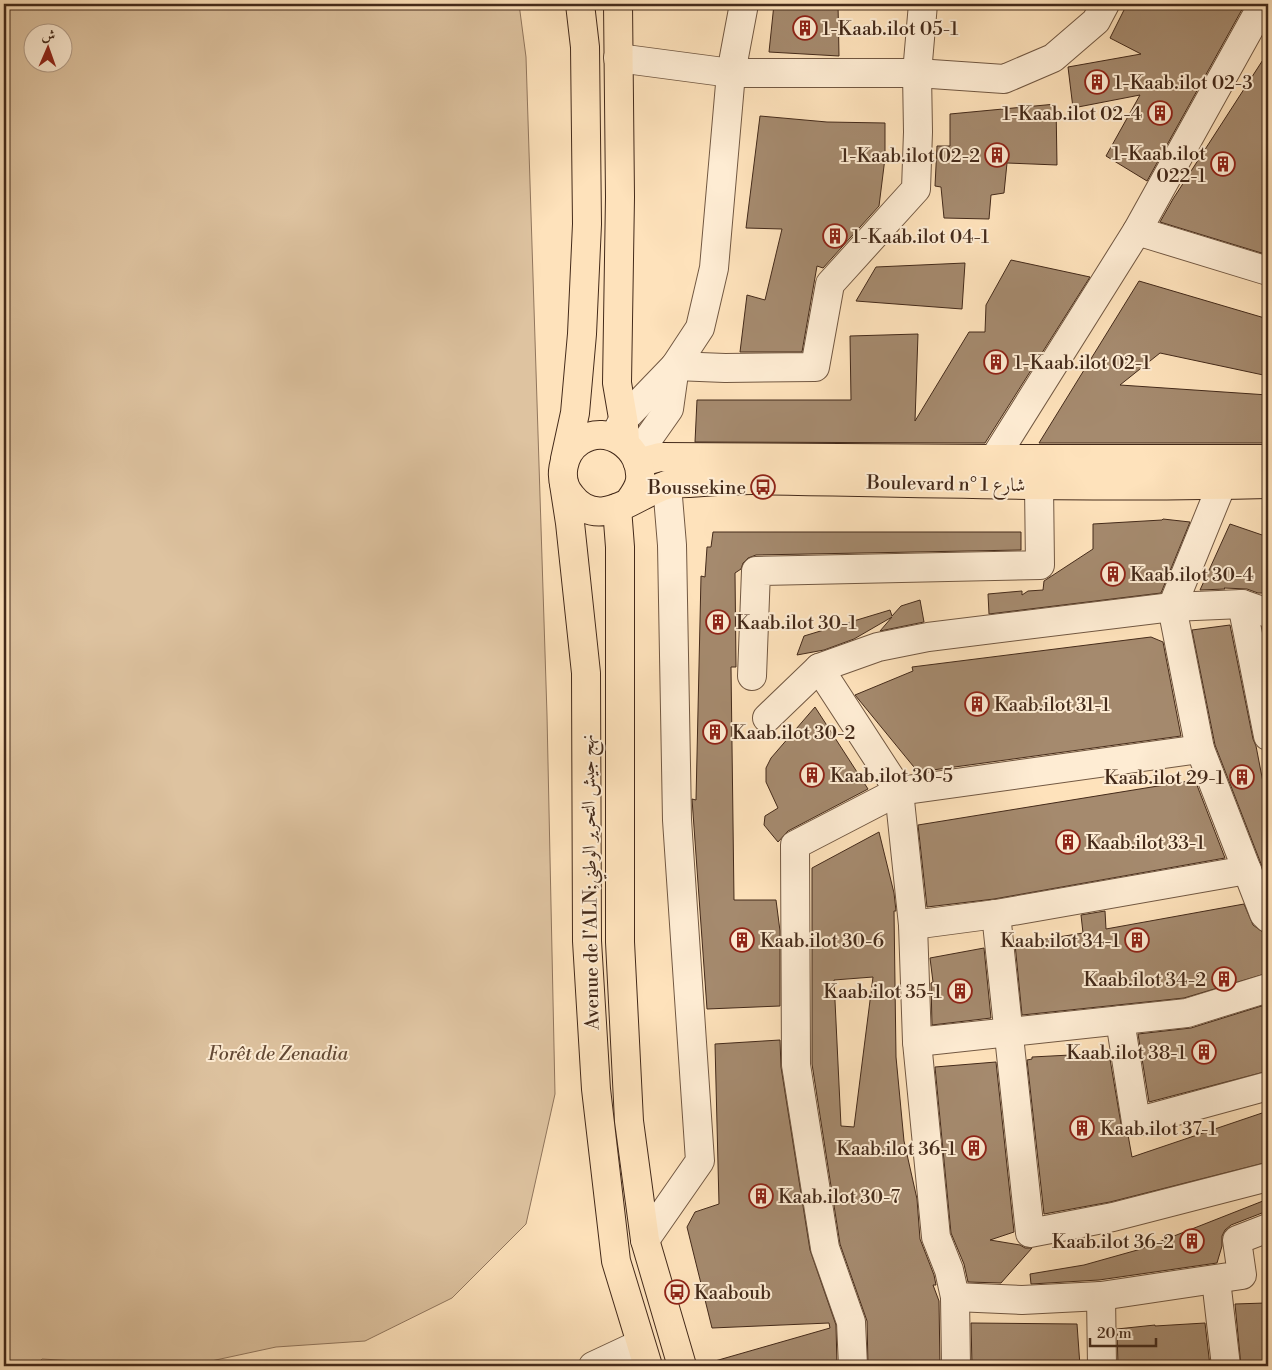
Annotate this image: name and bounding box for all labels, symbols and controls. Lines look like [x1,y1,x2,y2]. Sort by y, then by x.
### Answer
building icon: 1-Kaab.ilot 05-1 [792,15,818,41]
place label: 1-Kaab.ilot 05-1 [822,17,958,41]
north arrow [22,22,72,72]
text: ش [41,27,56,45]
building icon: 1-Kaab.ilot 02-3 [1084,69,1110,95]
place label: 1-Kaab.ilot 02-3 [1114,71,1253,95]
building icon: 1-Kaab.ilot 02-4 [1147,100,1173,126]
place label: 1-Kaab.ilot 02-4 [1002,102,1142,126]
building icon: 1-Kaab.ilot 02-2 [984,142,1010,168]
place label: 1-Kaab.ilot 022-1 [1112,142,1206,188]
place label: 1-Kaab.ilot 02-2 [841,144,980,168]
building icon: 1-Kaab.ilot 022-1 [1210,151,1236,177]
building icon: 1-Kaab.ilot 04-1 [822,223,848,249]
place label: 1-Kaab.ilot 04-1 [852,225,989,249]
building icon: 1-Kaab.ilot 02-1 [983,349,1009,375]
place label: 1-Kaab.ilot 02-1 [1014,351,1151,375]
street label: Boulevard n° شارع 1 [865,471,1026,500]
bus stop icon: Boussekine [750,474,776,500]
place label: Boussekine [647,476,746,500]
building icon: Kaab.ilot 30-4 [1100,561,1126,587]
place label: Kaab.ilot 30-4 [1130,563,1254,587]
building icon: Kaab.ilot 30-1 [705,609,731,635]
place label: Kaab.ilot 30-1 [736,611,857,635]
building icon: Kaab.ilot 31-1 [964,691,990,717]
place label: Kaab.ilot 31-1 [994,693,1110,717]
building icon: Kaab.ilot 30-2 [702,719,728,745]
place label: Kaab.ilot 30-2 [732,721,855,745]
street label: Avenue de l'ALN;نهج جيش التحرير الوطني [575,734,611,1031]
building icon: Kaab.ilot 30-5 [799,762,825,788]
place label: Kaab.ilot 30-5 [830,764,953,788]
building icon: Kaab.ilot 29-1 [1229,764,1255,790]
place label: Kaab.ilot 29-1 [1104,766,1224,790]
building icon: Kaab.ilot 33-1 [1055,829,1081,855]
place label: Kaab.ilot 33-1 [1086,831,1205,855]
building icon: Kaab.ilot 30-6 [729,927,755,953]
building icon: Kaab.ilot 34-1 [1124,927,1150,953]
place label: Kaab.ilot 30-6 [760,929,884,953]
place label: Kaab.ilot 34-1 [1000,929,1120,953]
building icon: Kaab.ilot 34-2 [1211,966,1237,992]
place label: Kaab.ilot 34-2 [1084,968,1206,992]
building icon: Kaab.ilot 35-1 [947,978,973,1004]
place label: Kaab.ilot 35-1 [823,980,942,1004]
building icon: Kaab.ilot 38-1 [1191,1039,1217,1065]
place label: Kaab.ilot 38-1 [1066,1041,1186,1065]
park label: Forêt de Zenadia [208,1042,349,1066]
building icon: Kaab.ilot 37-1 [1069,1115,1095,1141]
place label: Kaab.ilot 37-1 [1100,1117,1217,1141]
building icon: Kaab.ilot 36-1 [961,1135,987,1161]
place label: Kaab.ilot 36-1 [836,1137,956,1161]
building icon: Kaab.ilot 30-7 [748,1183,774,1209]
place label: Kaab.ilot 30-7 [778,1185,901,1209]
building icon: Kaab.ilot 36-2 [1179,1228,1205,1254]
place label: Kaab.ilot 36-2 [1052,1230,1174,1254]
bus stop icon: Kaaboub [664,1279,690,1305]
place label: Kaaboub [694,1281,771,1305]
scale bar [1090,1315,1156,1347]
text: 20 m [1097,1324,1132,1343]

